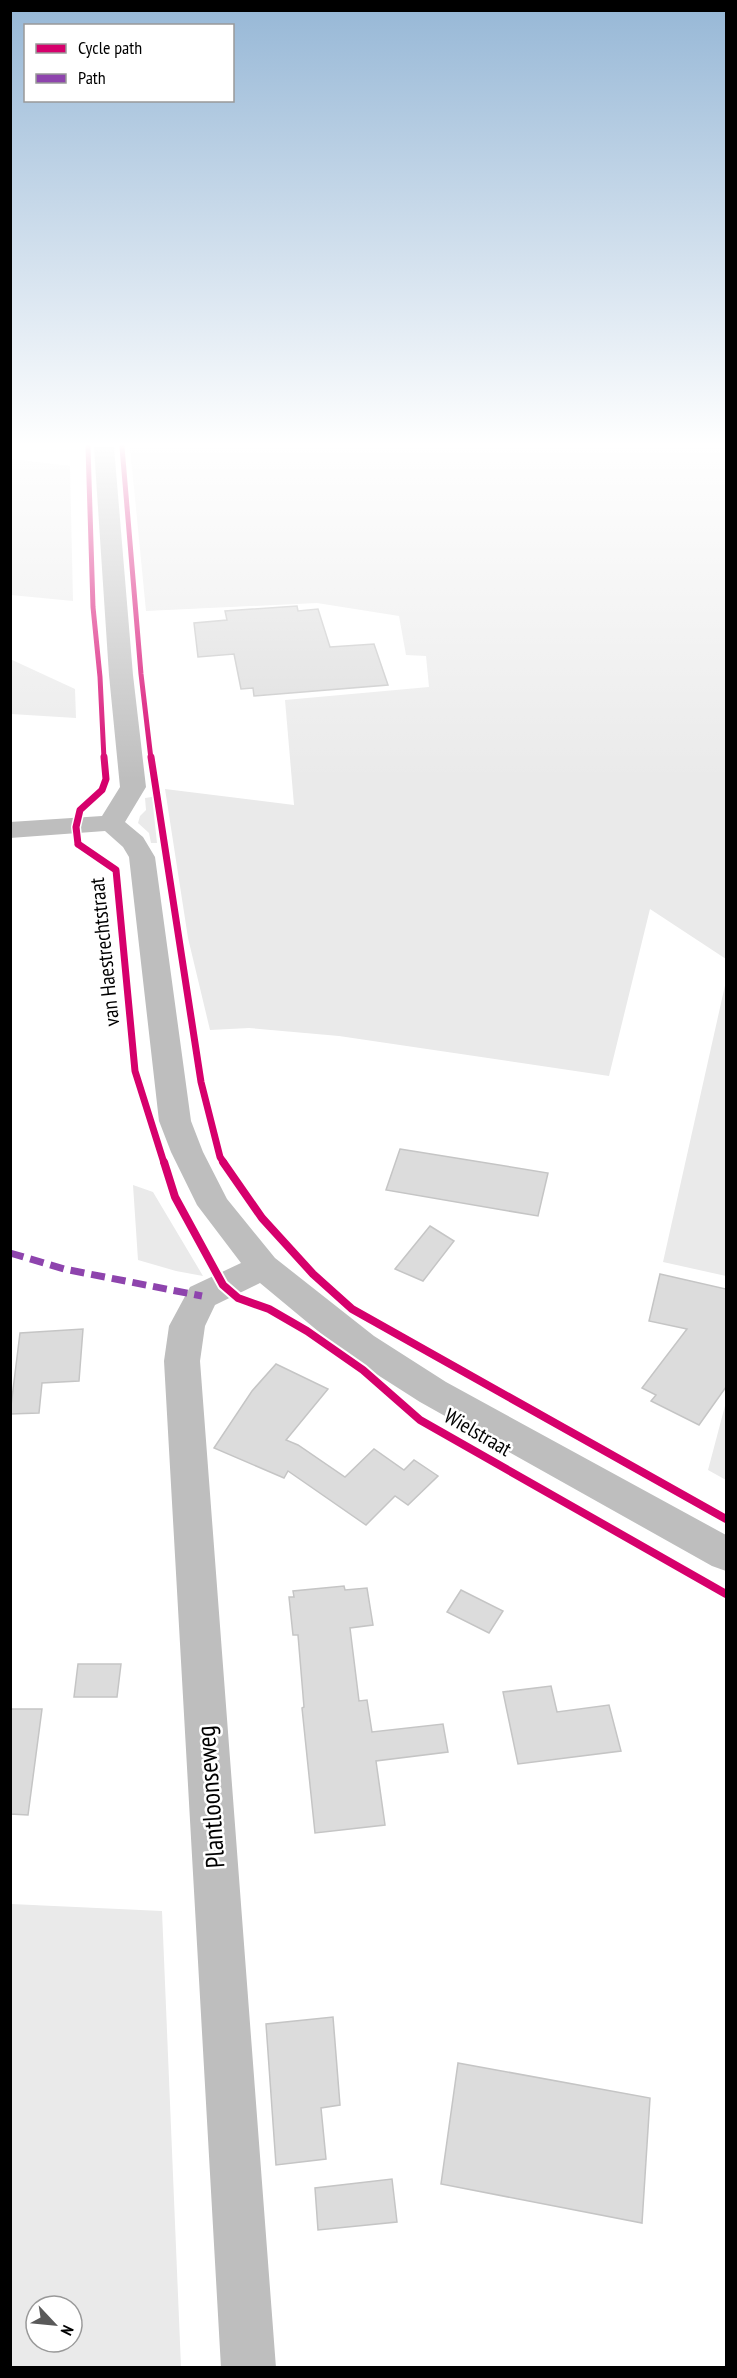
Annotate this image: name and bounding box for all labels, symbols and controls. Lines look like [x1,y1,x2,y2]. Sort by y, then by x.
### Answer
legend [24,24,234,102]
text: Cycle path [78,36,142,59]
text: Path [78,66,106,89]
street label: van Haestrechtstraat [83,876,125,1028]
street label: Wielstraat [439,1402,517,1462]
street label: Plantloonseweg [189,1725,231,1869]
north arrow [24,2294,84,2354]
text: N [57,2322,78,2339]

